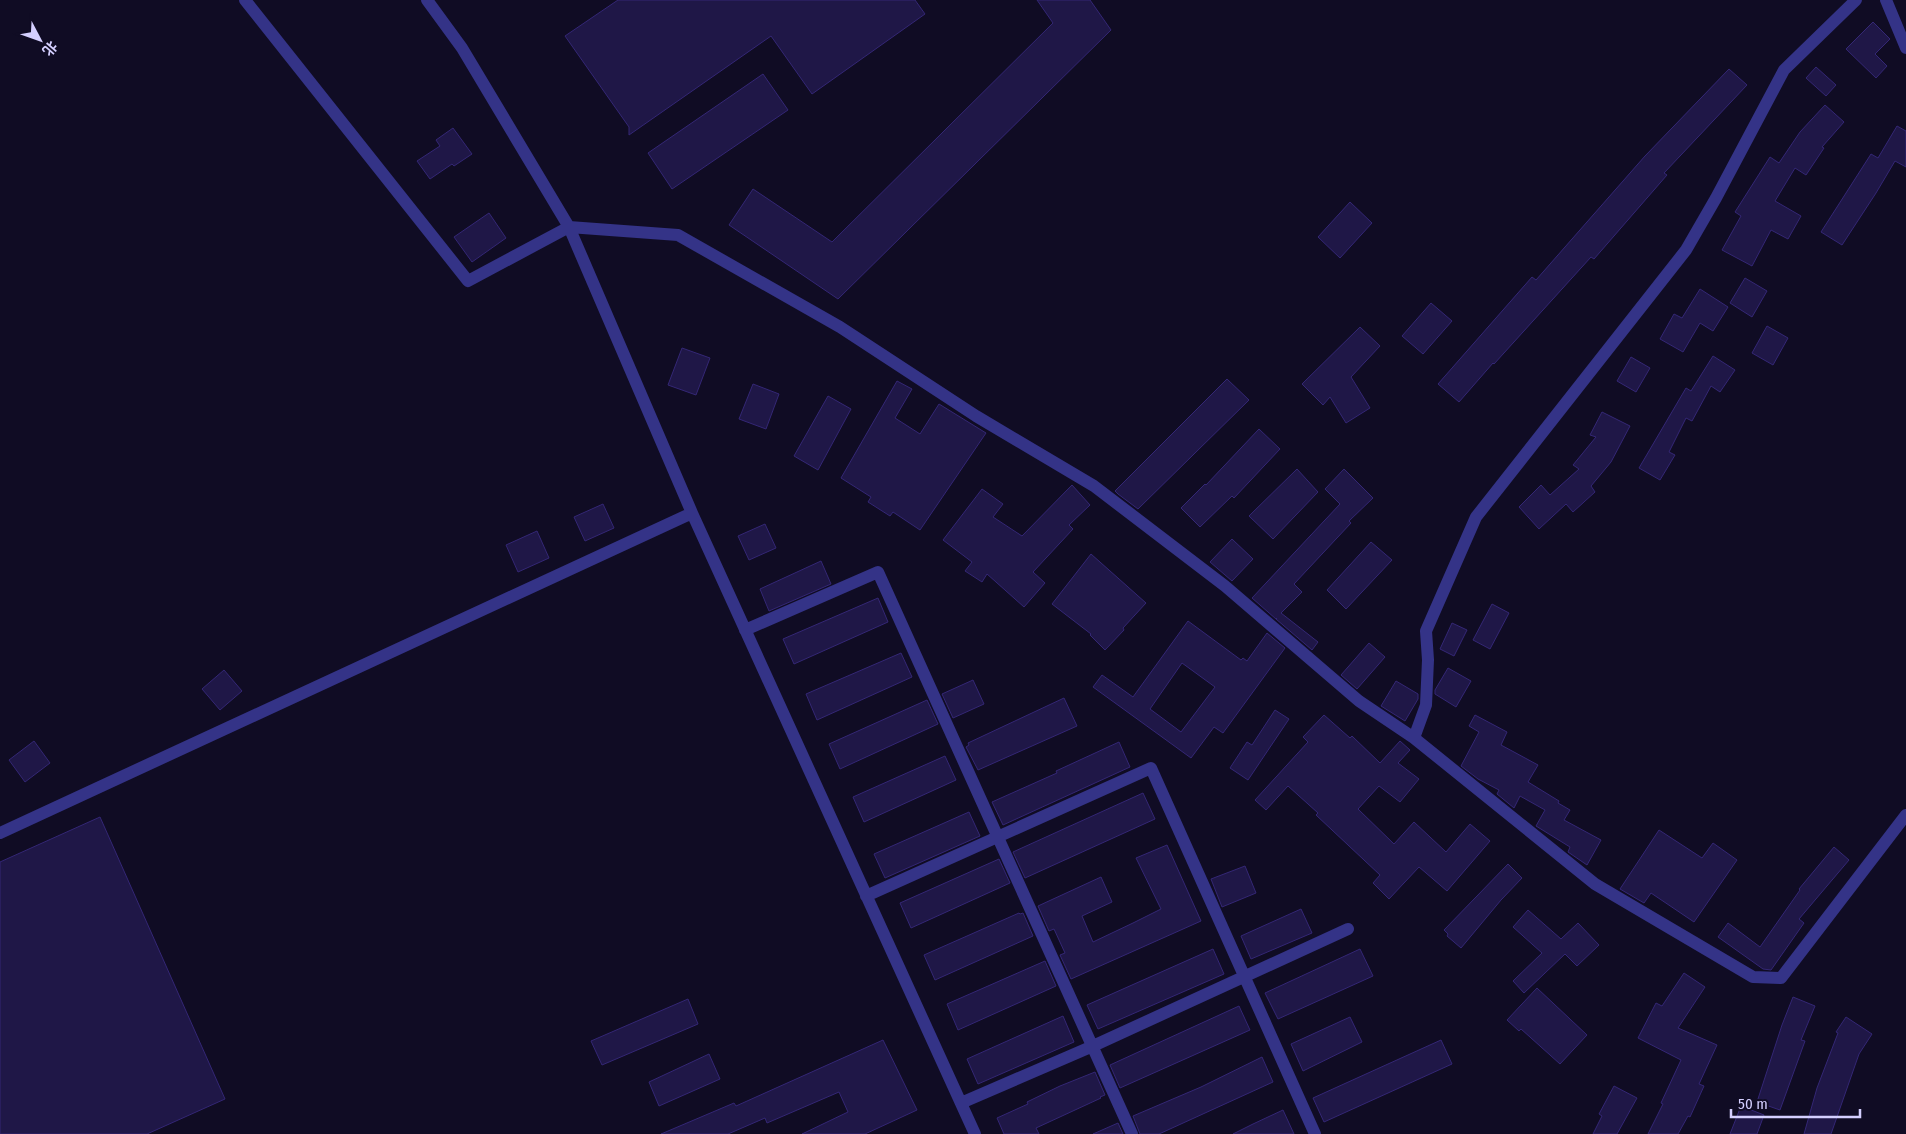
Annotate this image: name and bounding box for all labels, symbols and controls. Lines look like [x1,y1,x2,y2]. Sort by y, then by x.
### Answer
north arrow [15,15,65,65]
text: 北 [38,37,60,59]
scale bar [1731,1086,1860,1118]
text: 50 m [1738,1095,1768,1113]

